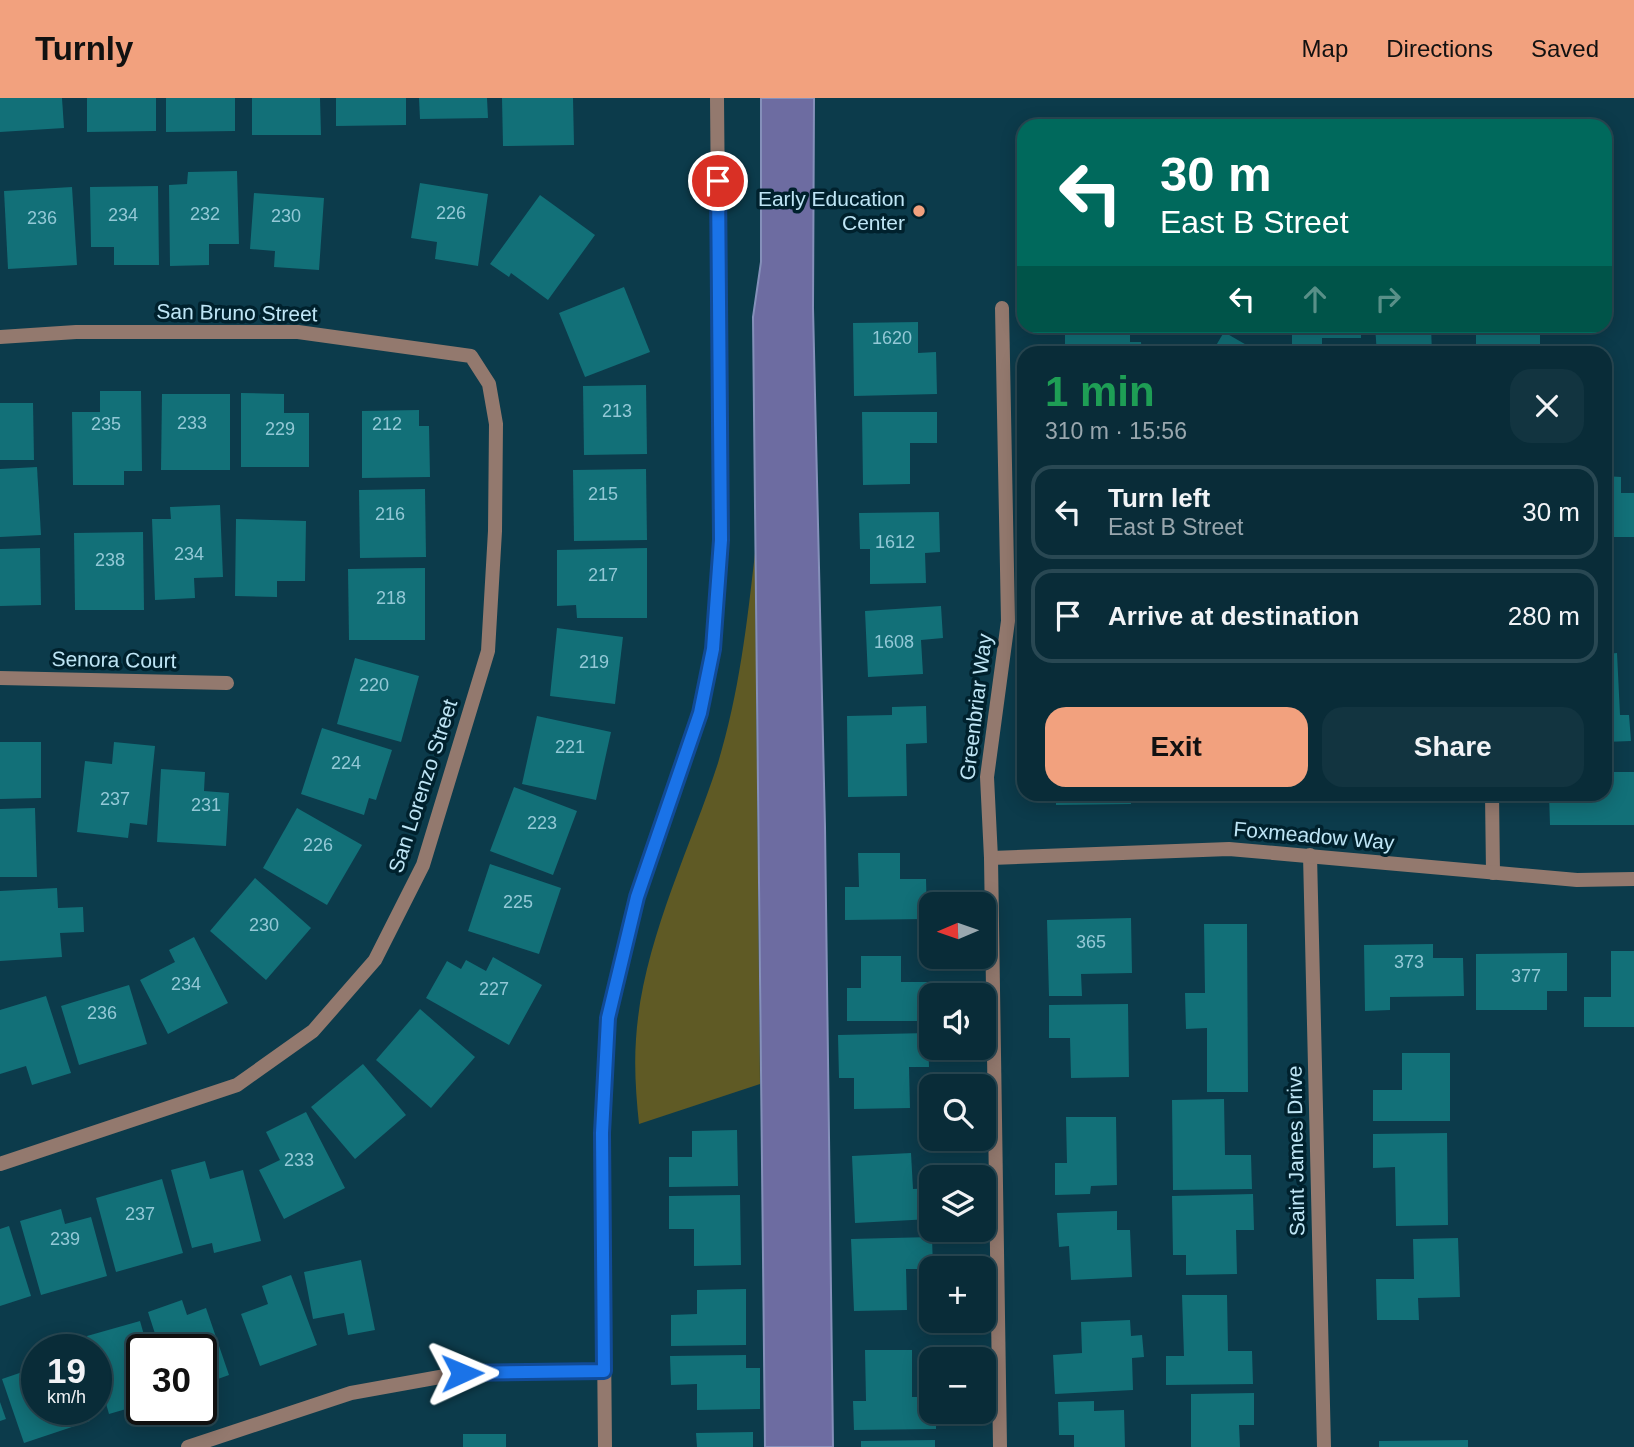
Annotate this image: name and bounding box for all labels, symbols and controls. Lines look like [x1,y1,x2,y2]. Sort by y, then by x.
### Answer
text: Turnly [35,30,133,67]
text: Map [1302,35,1348,62]
text: Directions [1386,35,1493,62]
text: Saved [1531,35,1599,62]
icon: left [1045,147,1136,238]
text: 30 m [1160,147,1272,201]
pin [688,151,748,211]
icon: arrive [699,162,737,200]
place label: Early Education Center [758,187,905,234]
house number: 226 [436,203,466,223]
marker: Early Education Center [911,203,927,219]
house number: 232 [190,204,220,224]
text: East B Street [1160,204,1349,240]
house number: 234 [108,205,138,225]
house number: 230 [271,206,301,226]
house number: 236 [27,208,57,228]
icon: left [1223,280,1261,318]
icon: ahead [1296,280,1334,318]
icon: right [1369,280,1407,318]
street label: San Bruno Street [156,300,318,325]
house number: 1620 [872,328,912,348]
text: 1 min [1045,368,1155,415]
button: close [1510,369,1584,443]
house number: 213 [602,401,632,421]
house number: 233 [177,413,207,433]
house number: 235 [91,414,121,434]
house number: 212 [372,414,402,434]
text: 310 m · 15:56 [1045,418,1187,444]
house number: 229 [265,419,295,439]
text: Turn left [1108,483,1210,513]
house number: 215 [588,484,618,504]
icon: left [1049,493,1087,531]
text: 30 m [1522,497,1580,527]
house number: 216 [375,504,405,524]
text: East B Street [1108,514,1244,540]
house number: 1612 [875,532,915,552]
house number: 234 [174,544,204,564]
house number: 238 [95,550,125,570]
house number: 217 [588,565,618,585]
house number: 218 [376,588,406,608]
icon: arrive [1049,597,1087,635]
text: Arrive at destination [1108,601,1359,631]
text: 280 m [1508,601,1580,631]
house number: 1608 [874,632,914,652]
street label: Greenbriar Way [955,632,996,782]
street label: Senora Court [51,647,177,672]
house number: 219 [579,652,609,672]
house number: 220 [359,675,389,695]
street label: San Lorenzo Street [384,696,461,875]
button: Exit [1045,707,1308,787]
button: Share [1322,707,1584,787]
house number: 221 [555,737,585,757]
house number: 224 [331,753,361,773]
house number: 237 [100,789,130,809]
house number: 231 [191,795,221,815]
house number: 223 [527,813,557,833]
street label: Foxmeadow Way [1233,817,1396,854]
house number: 226 [303,835,333,855]
house number: 225 [503,892,533,912]
north arrow [919,892,996,970]
map controls [919,892,996,1424]
house number: 230 [249,915,279,935]
house number: 365 [1076,932,1106,952]
house number: 373 [1394,952,1424,972]
house number: 377 [1511,966,1541,986]
house number: 234 [171,974,201,994]
house number: 227 [479,979,509,999]
button: sound [919,983,996,1060]
house number: 236 [87,1003,117,1023]
street label: Saint James Drive [1283,1066,1308,1236]
button: search [919,1074,996,1151]
house number: 233 [284,1150,314,1170]
button: layers [919,1165,996,1242]
house number: 237 [125,1204,155,1224]
house number: 239 [50,1229,80,1249]
button: + [919,1256,996,1333]
speed limit sign: 30 [126,1334,217,1425]
position arrow [425,1336,499,1410]
button: − [919,1347,996,1424]
text: 19 [47,1351,86,1390]
text: km/h [47,1387,86,1407]

